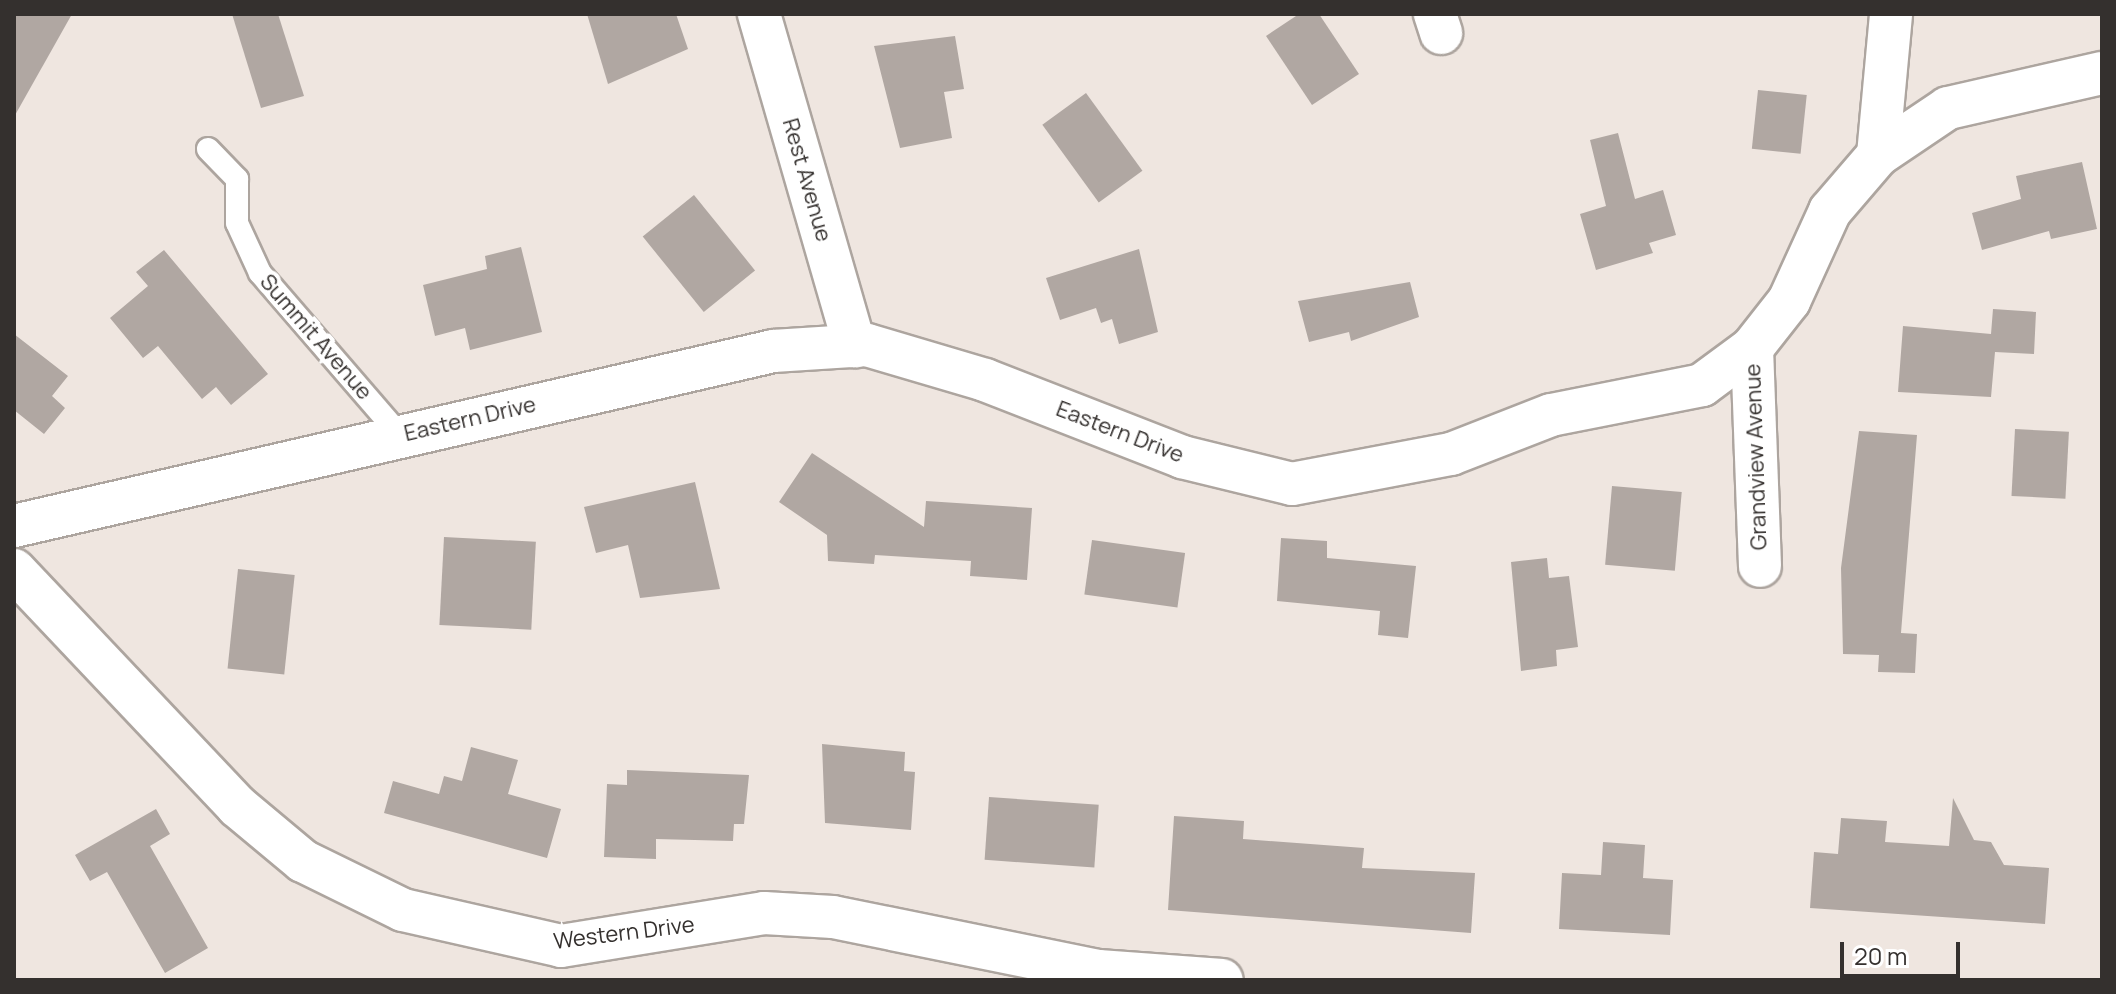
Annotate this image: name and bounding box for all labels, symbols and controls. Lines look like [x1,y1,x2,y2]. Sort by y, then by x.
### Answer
street label: Rest Avenue [777,115,837,245]
street label: Summit Avenue [254,269,378,405]
street label: Grandview Avenue [1740,363,1772,551]
street label: Eastern Drive [402,391,538,447]
street label: Eastern Drive [1053,396,1187,468]
street label: Western Drive [552,911,696,955]
scale bar [1844,926,1964,976]
text: 20 m [1854,939,1907,972]

